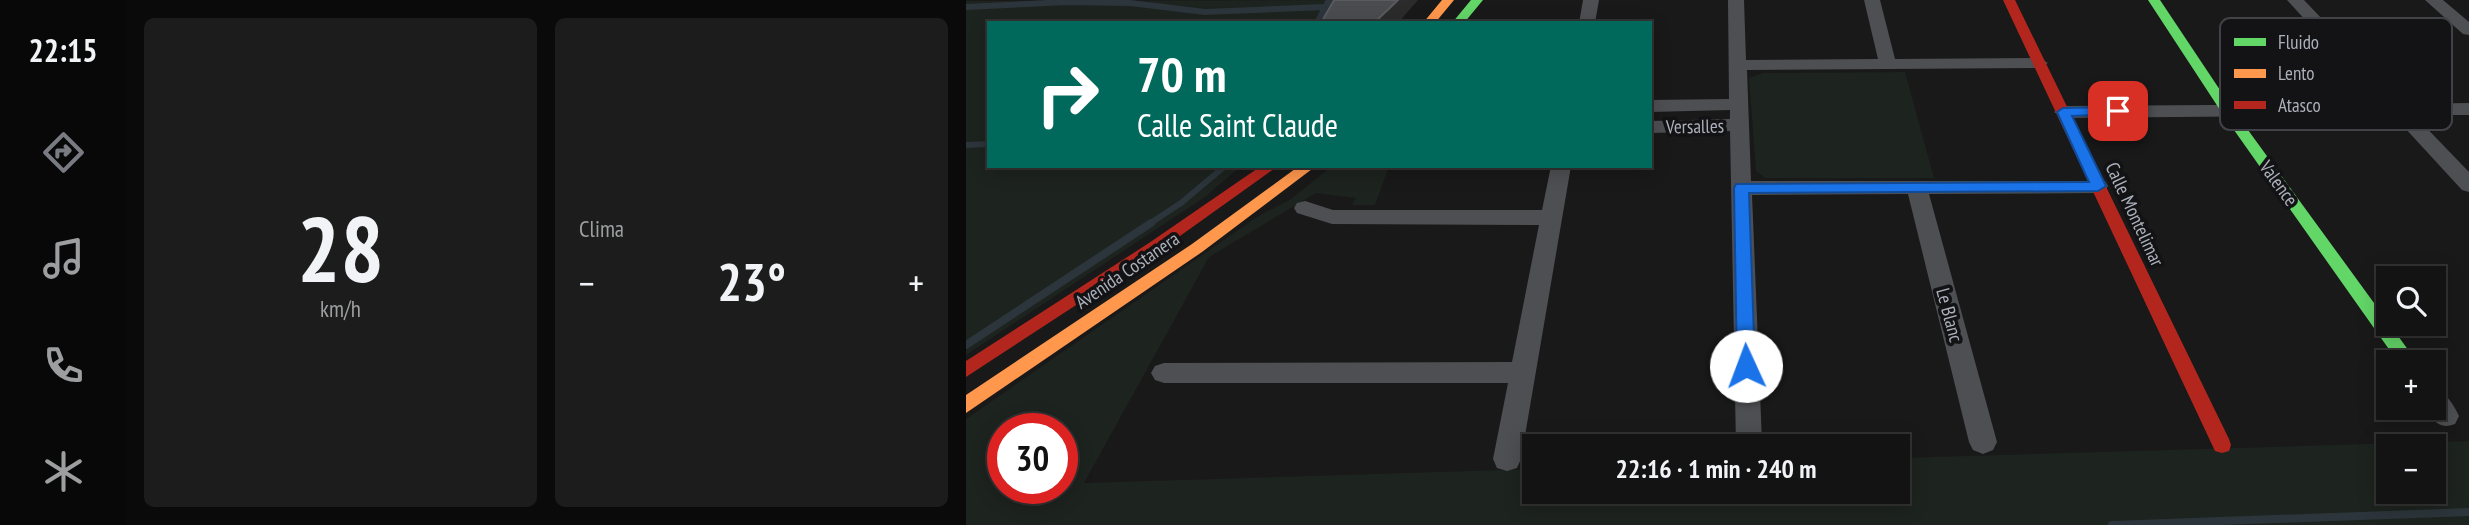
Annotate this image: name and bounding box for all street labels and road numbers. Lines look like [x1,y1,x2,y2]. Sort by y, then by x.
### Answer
street label: Versalles [1665,113,1724,139]
street label: Valence [2254,155,2304,211]
street label: Calle Montelimar [2100,158,2170,271]
street label: Avenida Costanera [1070,226,1184,314]
street label: Le Blanc [1931,285,1969,345]

